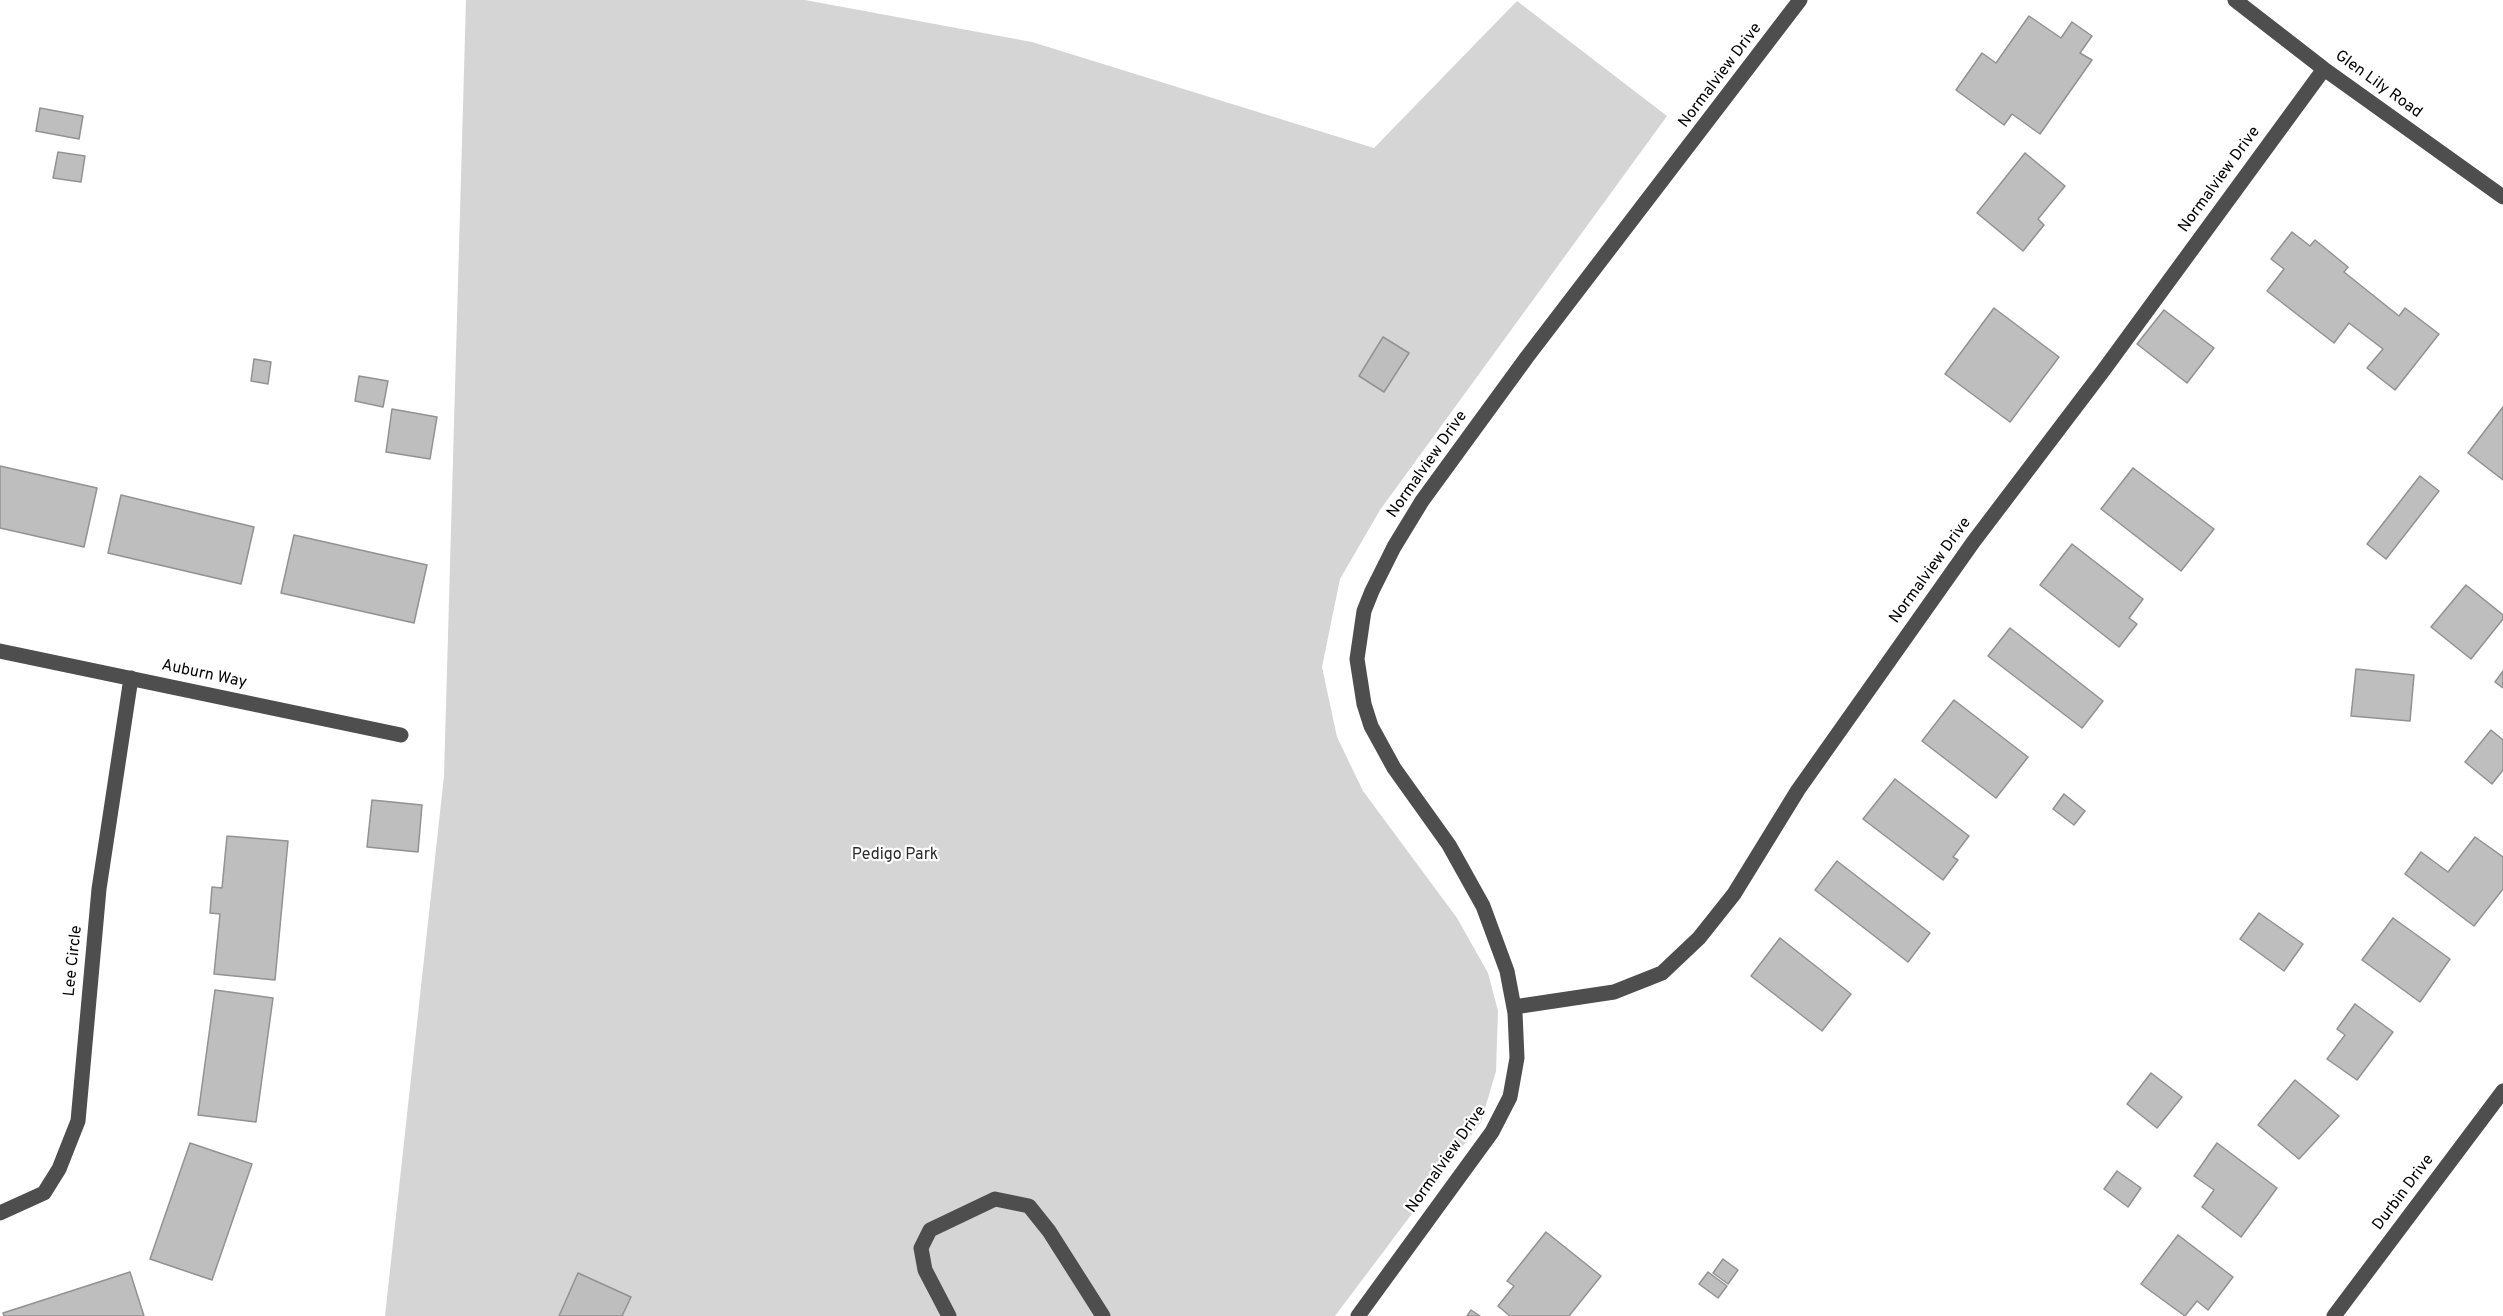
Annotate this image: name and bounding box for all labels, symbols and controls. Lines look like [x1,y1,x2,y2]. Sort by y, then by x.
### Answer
street label: Normalview Drive [1675,20,1767,132]
street label: Glen Lily Road [2331,47,2425,123]
street label: Normalview Drive [2175,123,2265,237]
street label: Normalview Drive [1384,408,1472,522]
street label: Normalview Drive [1886,514,1976,628]
street label: Auburn Way [160,657,248,693]
park label: Pedigo Park [852,846,938,866]
street label: Lee Circle [61,925,87,997]
street label: Normalview Drive [1403,1103,1491,1217]
street label: Durbin Drive [2369,1151,2439,1235]

